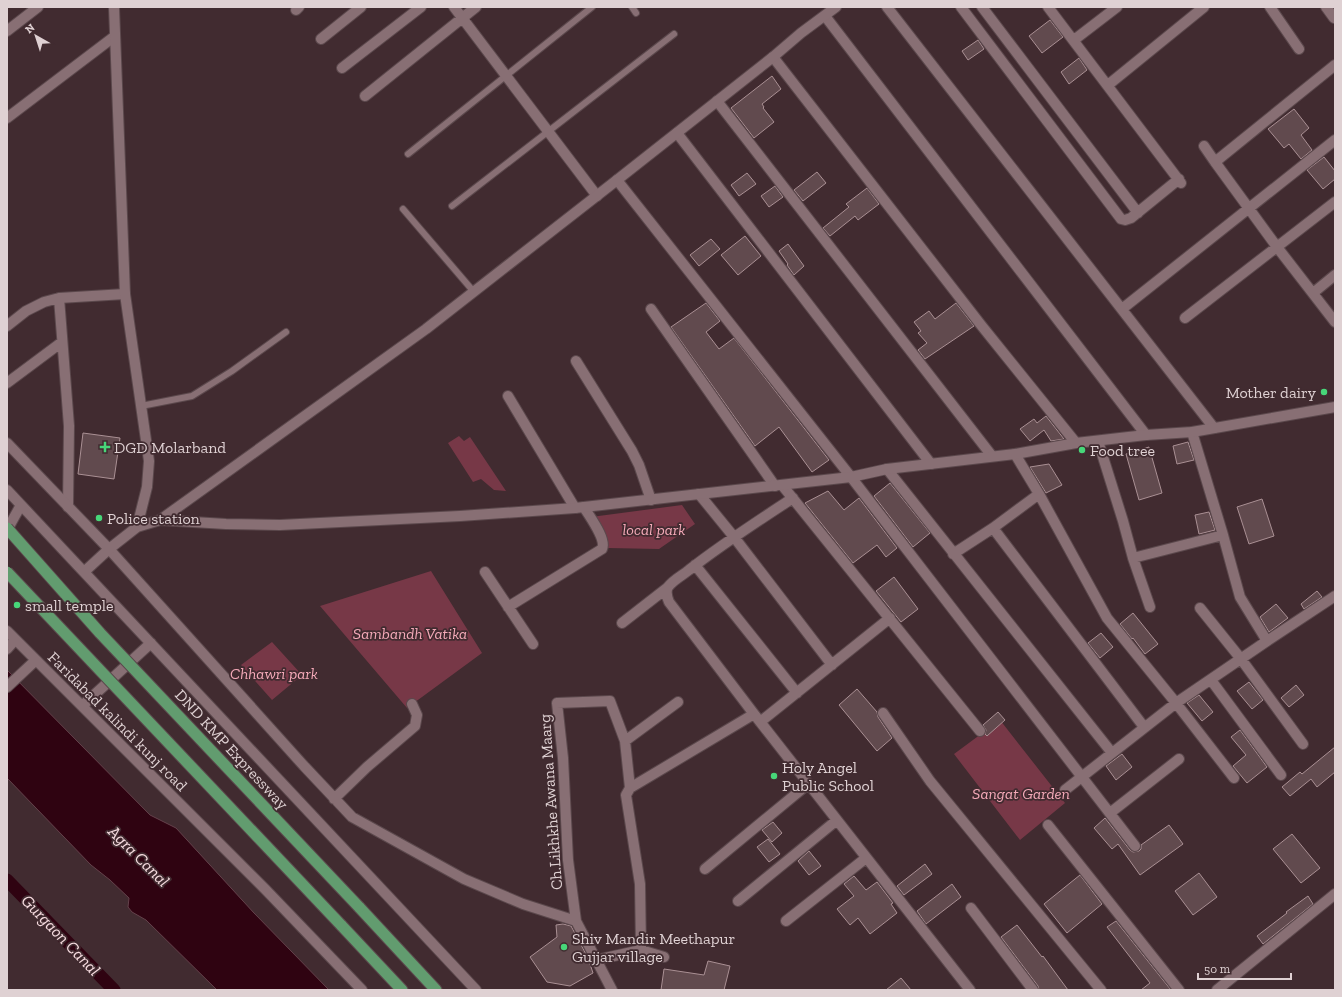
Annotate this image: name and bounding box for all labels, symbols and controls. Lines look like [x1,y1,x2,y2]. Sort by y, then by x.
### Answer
north arrow [16,16,56,56]
text: N [23,21,38,36]
place label: Mother dairy [1226,383,1317,402]
marker: Mother dairy [1319,387,1329,397]
place label: DGD Molarband [114,438,226,457]
marker: DGD Molarband [99,441,111,453]
place label: Food tree [1090,441,1155,460]
marker: Food tree [1077,445,1087,455]
place label: Police station [107,509,201,528]
marker: Police station [94,513,104,523]
park label: local park [623,520,686,539]
place label: small temple [25,596,114,615]
marker: small temple [12,600,22,610]
park label: Sambandh Vatika [353,624,467,643]
street label: Faridabad kalindi kunj road [44,648,191,795]
park label: Chhawri park [230,664,318,683]
street label: DND KMP Expressway [171,685,293,814]
street label: Ch.Likhkhe Awana Maarg [535,713,566,891]
place label: Holy Angel Public School [782,758,874,795]
marker: Holy Angel Public School [769,771,779,781]
park label: Sangat Garden [972,784,1070,803]
water label: Agra Canal [104,821,174,891]
water label: Gurgaon Canal [17,890,105,980]
place label: Shiv Mandir Meethapur Gujjar village [572,929,736,966]
marker: Shiv Mandir Meethapur Gujjar village [559,942,569,952]
scale bar [1198,955,1291,981]
text: 50 m [1204,962,1231,976]

